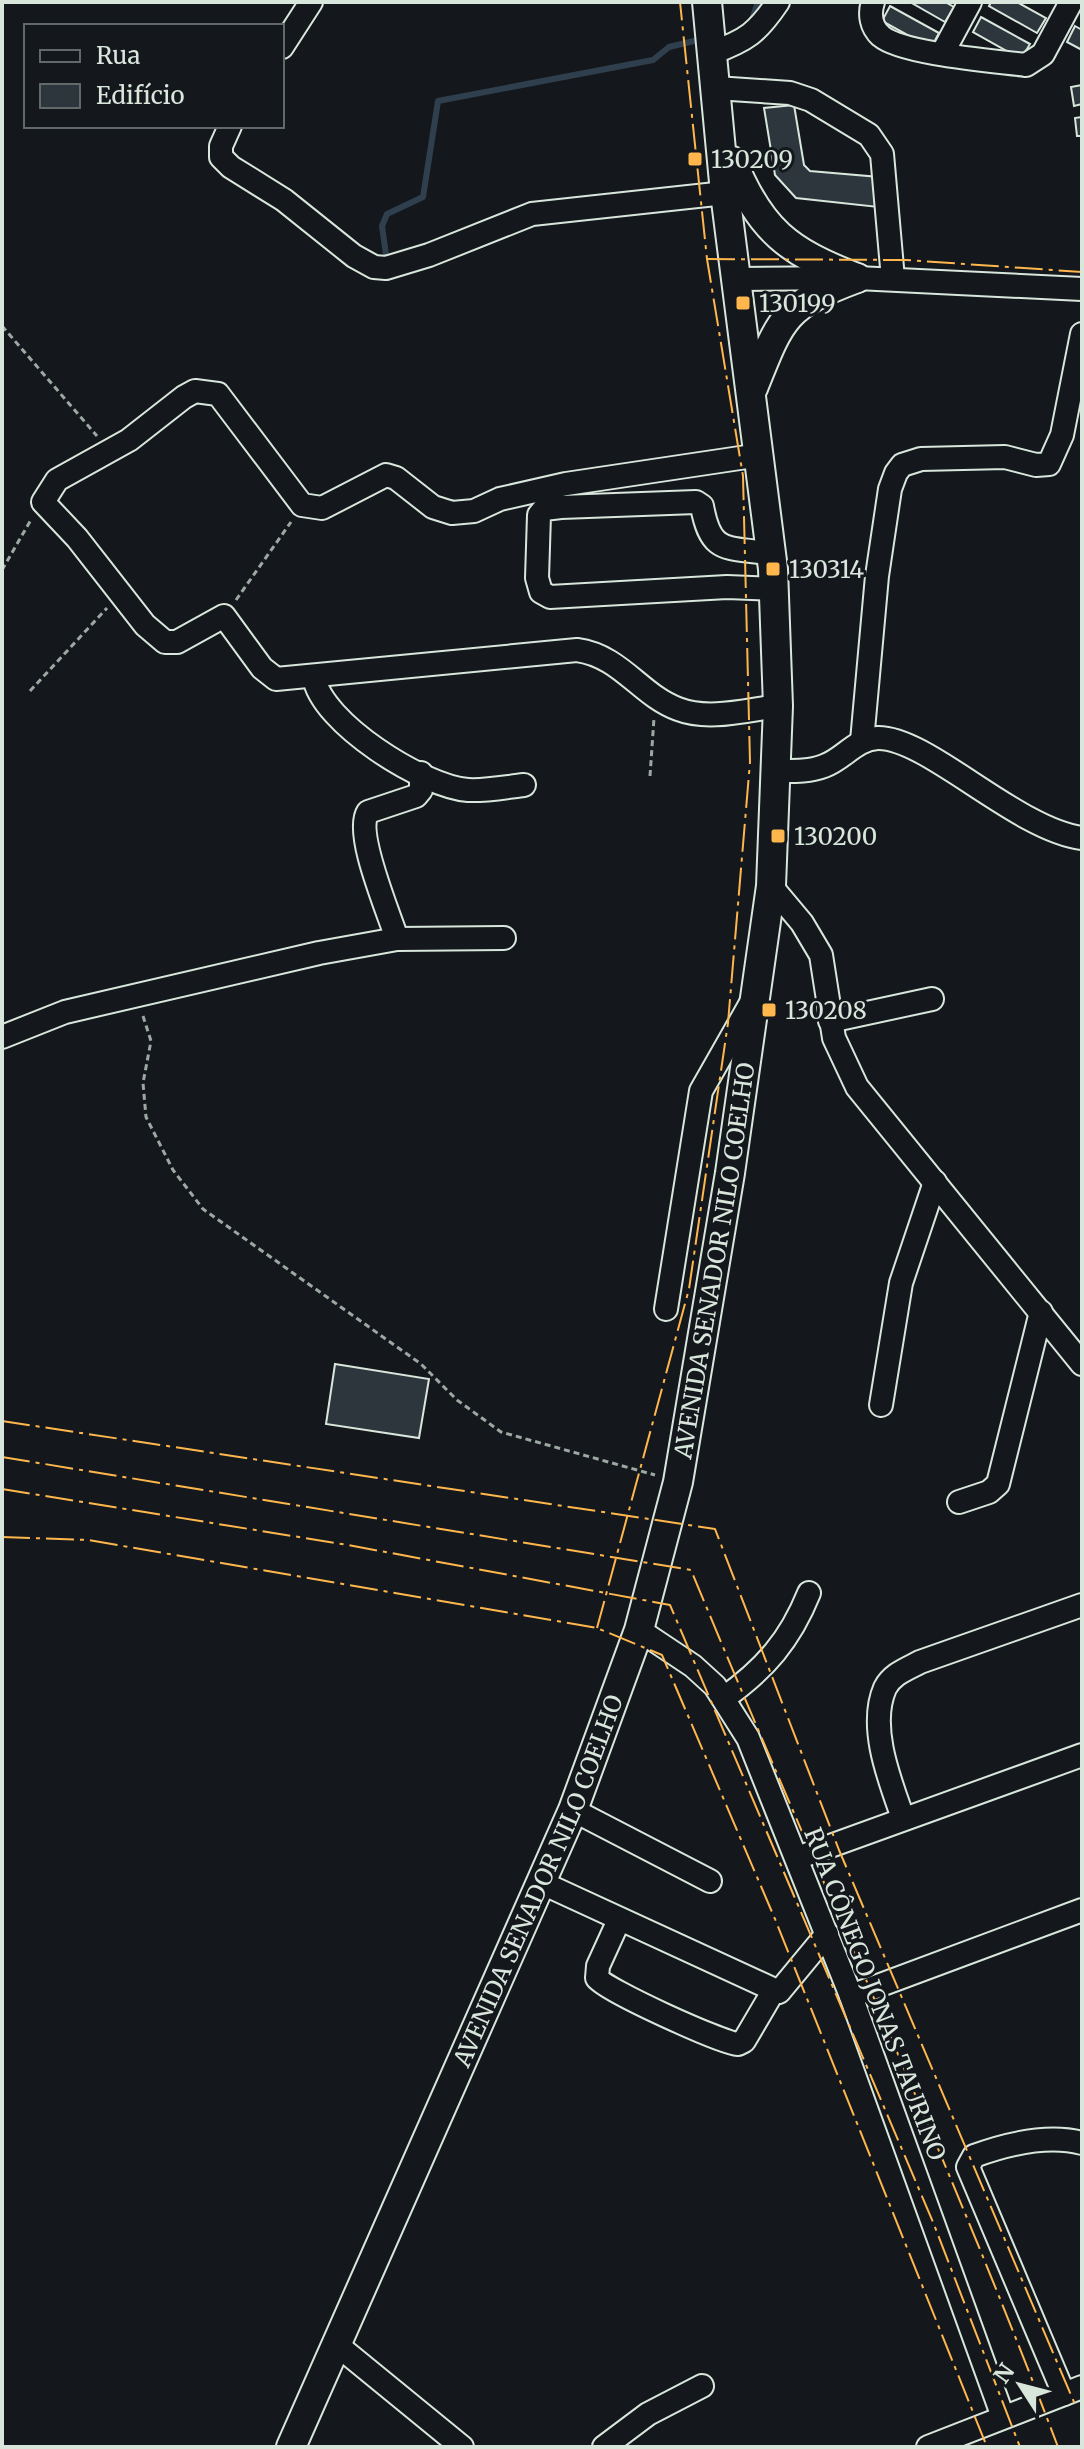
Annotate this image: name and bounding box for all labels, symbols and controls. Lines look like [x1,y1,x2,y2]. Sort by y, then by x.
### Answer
legend [24,24,284,128]
text: Rua [96,40,140,71]
text: Edifício [96,80,184,111]
place label: 130209 [711,144,793,175]
marker: 130209 [686,150,704,168]
place label: 130199 [759,288,836,319]
marker: 130199 [734,294,752,312]
place label: 130314 [789,554,864,585]
marker: 130314 [764,560,782,578]
place label: 130200 [794,821,877,852]
marker: 130200 [769,827,787,845]
place label: 130208 [785,995,867,1026]
marker: 130208 [760,1001,778,1019]
street label: AVENIDA SENADOR NILO COELHO [667,1060,761,1462]
street label: AVENIDA SENADOR NILO COELHO [445,1690,629,2072]
street label: RUA CÔNEGO JONAS TAURINO [797,1823,953,2165]
north arrow [980,2345,1060,2425]
text: N [987,2357,1021,2389]

